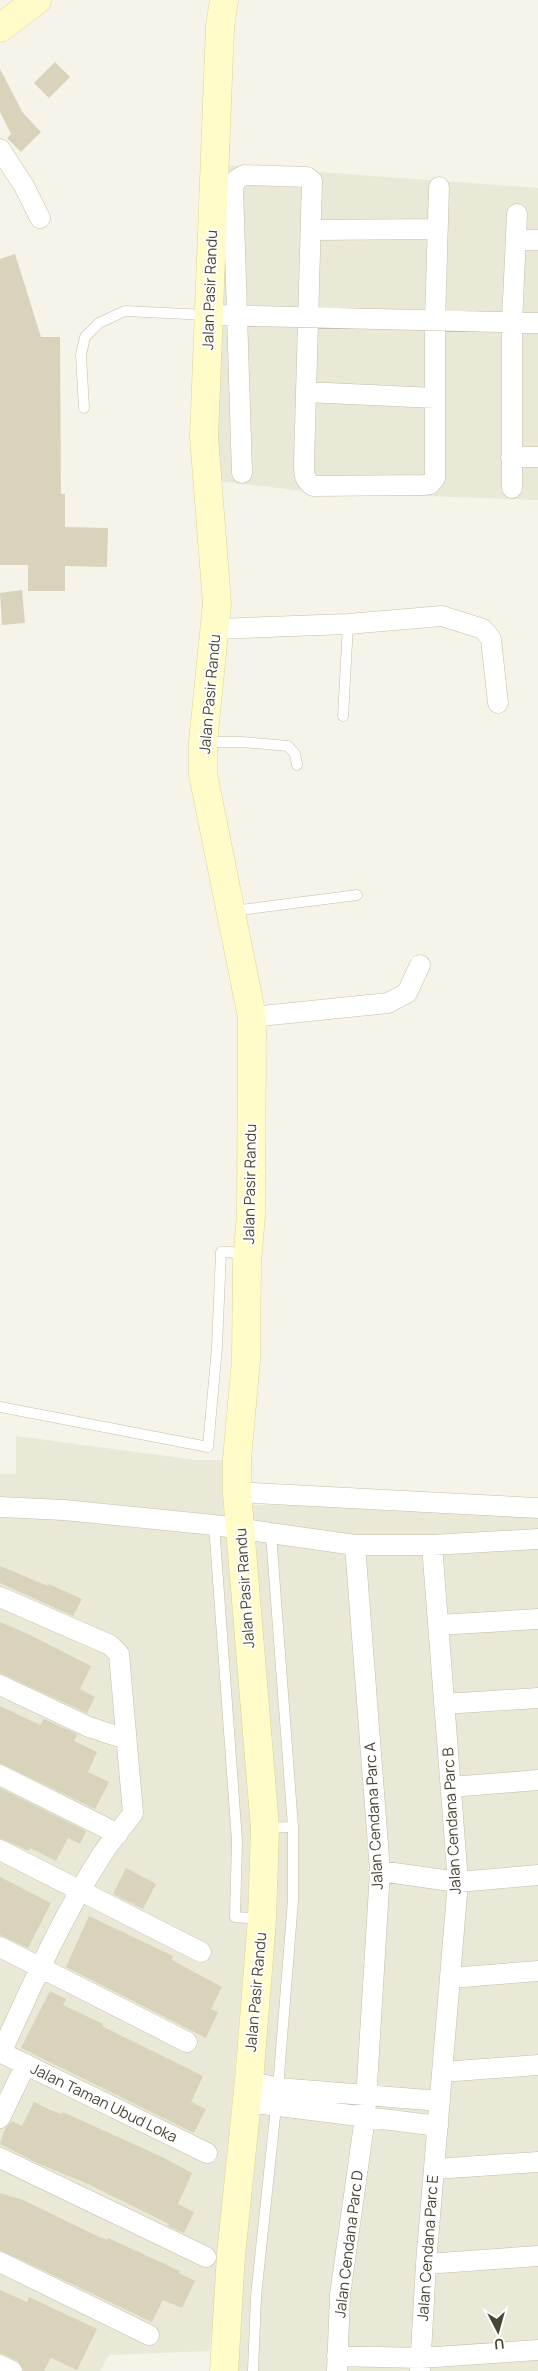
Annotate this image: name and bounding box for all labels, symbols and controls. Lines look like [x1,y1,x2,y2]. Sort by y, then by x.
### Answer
street label: Jalan Pasir Randu [197,229,222,350]
street label: Jalan Pasir Randu [194,633,225,755]
street label: Jalan Pasir Randu [238,1124,261,1244]
street label: Jalan Pasir Randu [230,1527,259,1649]
street label: Jalan Cendana Parc A [359,1741,388,1890]
street label: Jalan Cendana Parc B [437,1747,466,1895]
street label: Jalan Pasir Randu [240,1931,271,2053]
street label: Jalan Taman Ubud Loka [27,2058,181,2147]
street label: Jalan Cendana Parc D [329,2169,368,2319]
street label: Jalan Cendana Parc E [412,2174,443,2322]
north arrow [473,2306,523,2356]
text: U [493,2334,505,2354]

